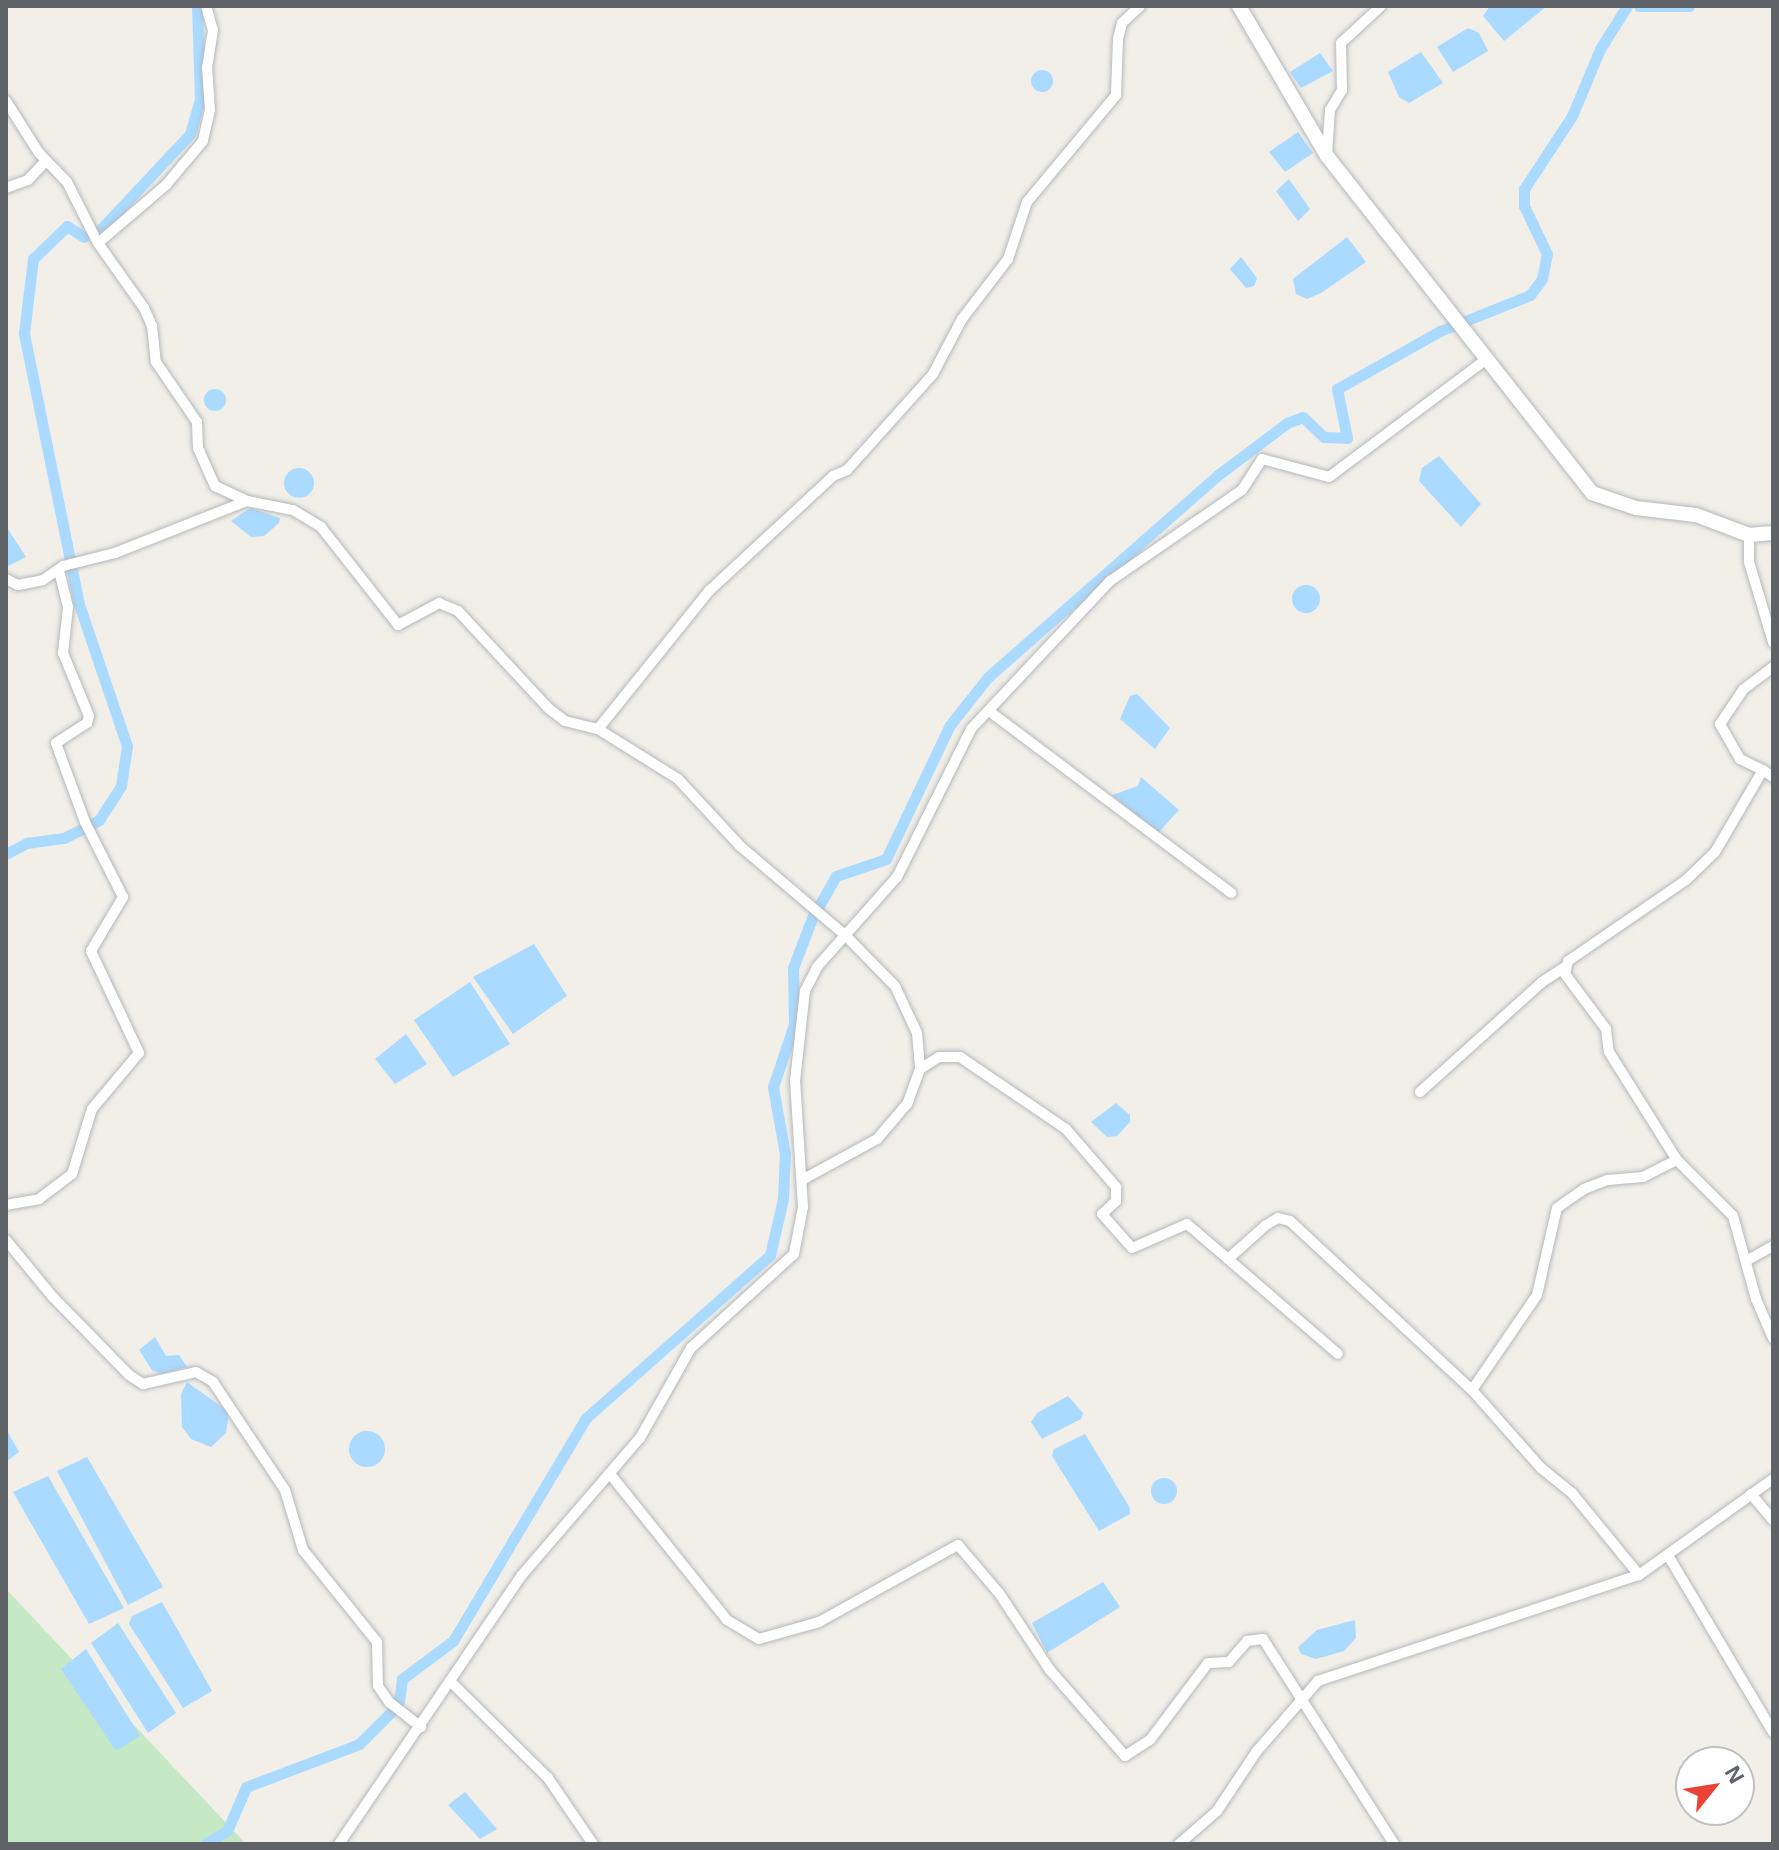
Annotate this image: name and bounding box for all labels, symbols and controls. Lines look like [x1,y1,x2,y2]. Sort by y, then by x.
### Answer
north arrow [1675,1746,1755,1826]
text: N [1720,1762,1749,1788]

